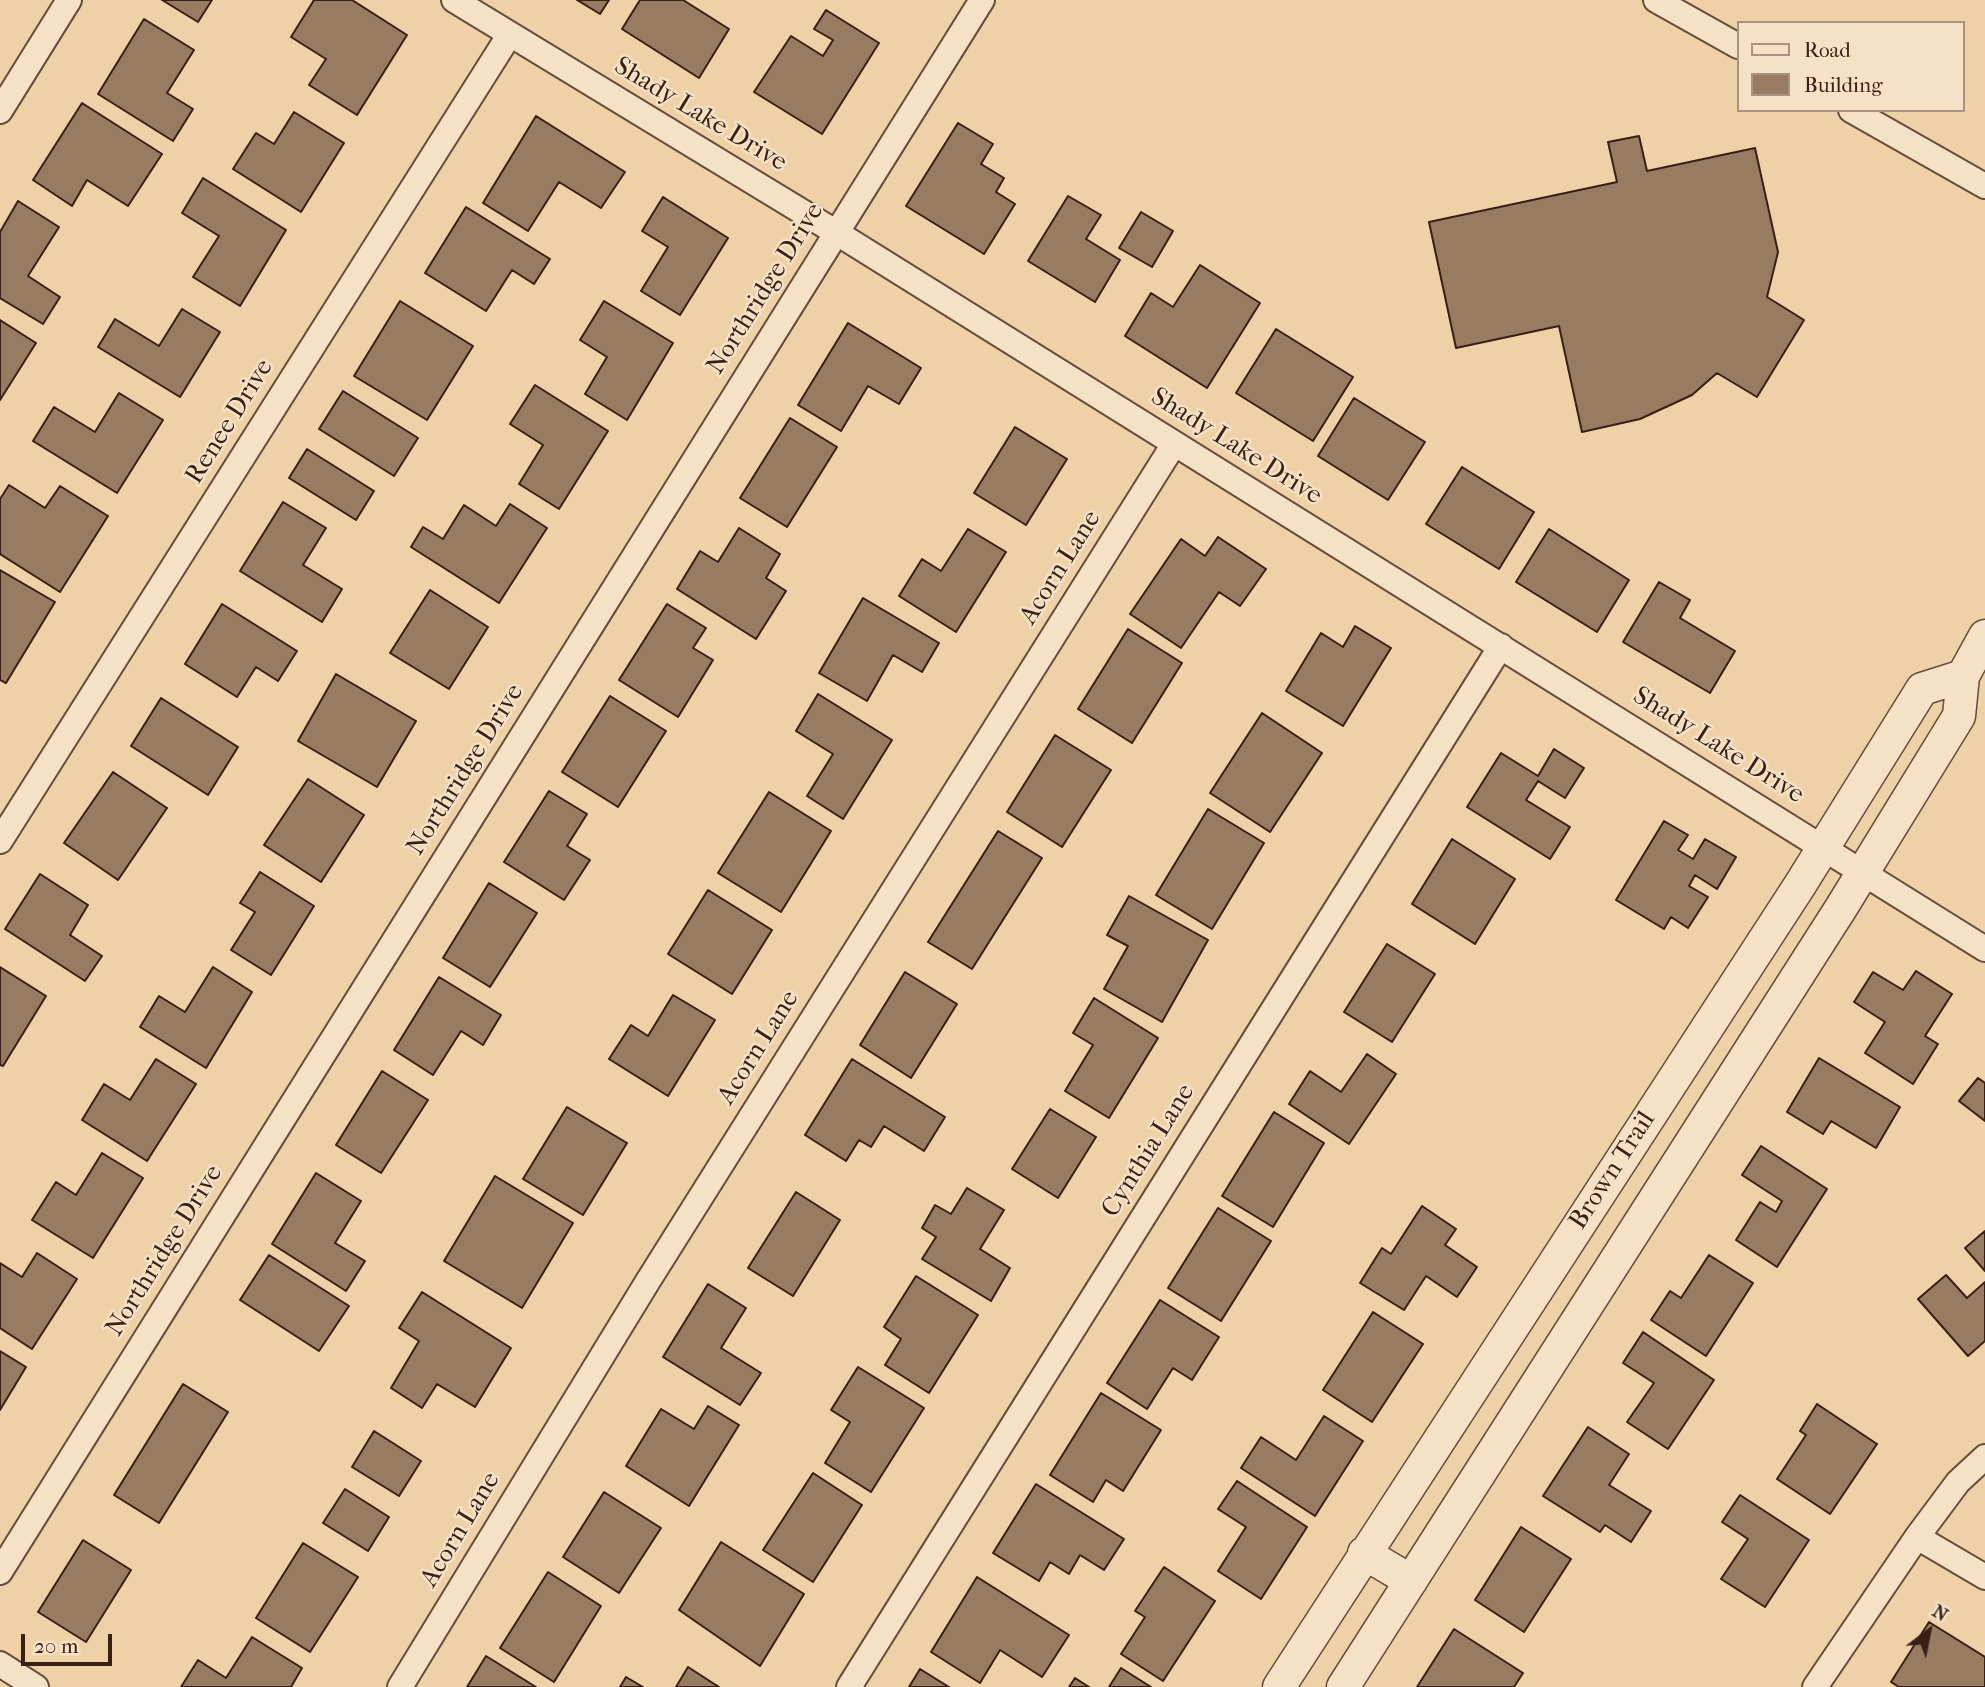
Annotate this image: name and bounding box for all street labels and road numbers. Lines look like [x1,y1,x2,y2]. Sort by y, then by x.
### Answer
street label: Shady Lake Drive [608,51,792,179]
street label: Northridge Drive [701,198,831,380]
street label: Renee Drive [179,354,281,490]
street label: Shady Lake Drive [1145,382,1327,512]
street label: Acorn Lane [1014,505,1108,631]
street label: Northridge Drive [401,679,531,861]
street label: Shady Lake Drive [1627,681,1809,811]
street label: Acorn Lane [712,985,806,1111]
street label: Cynthia Lane [1096,1079,1202,1223]
street label: Brown Trail [1563,1106,1663,1236]
street label: Northridge Drive [100,1160,230,1342]
street label: Acorn Lane [414,1467,508,1593]

